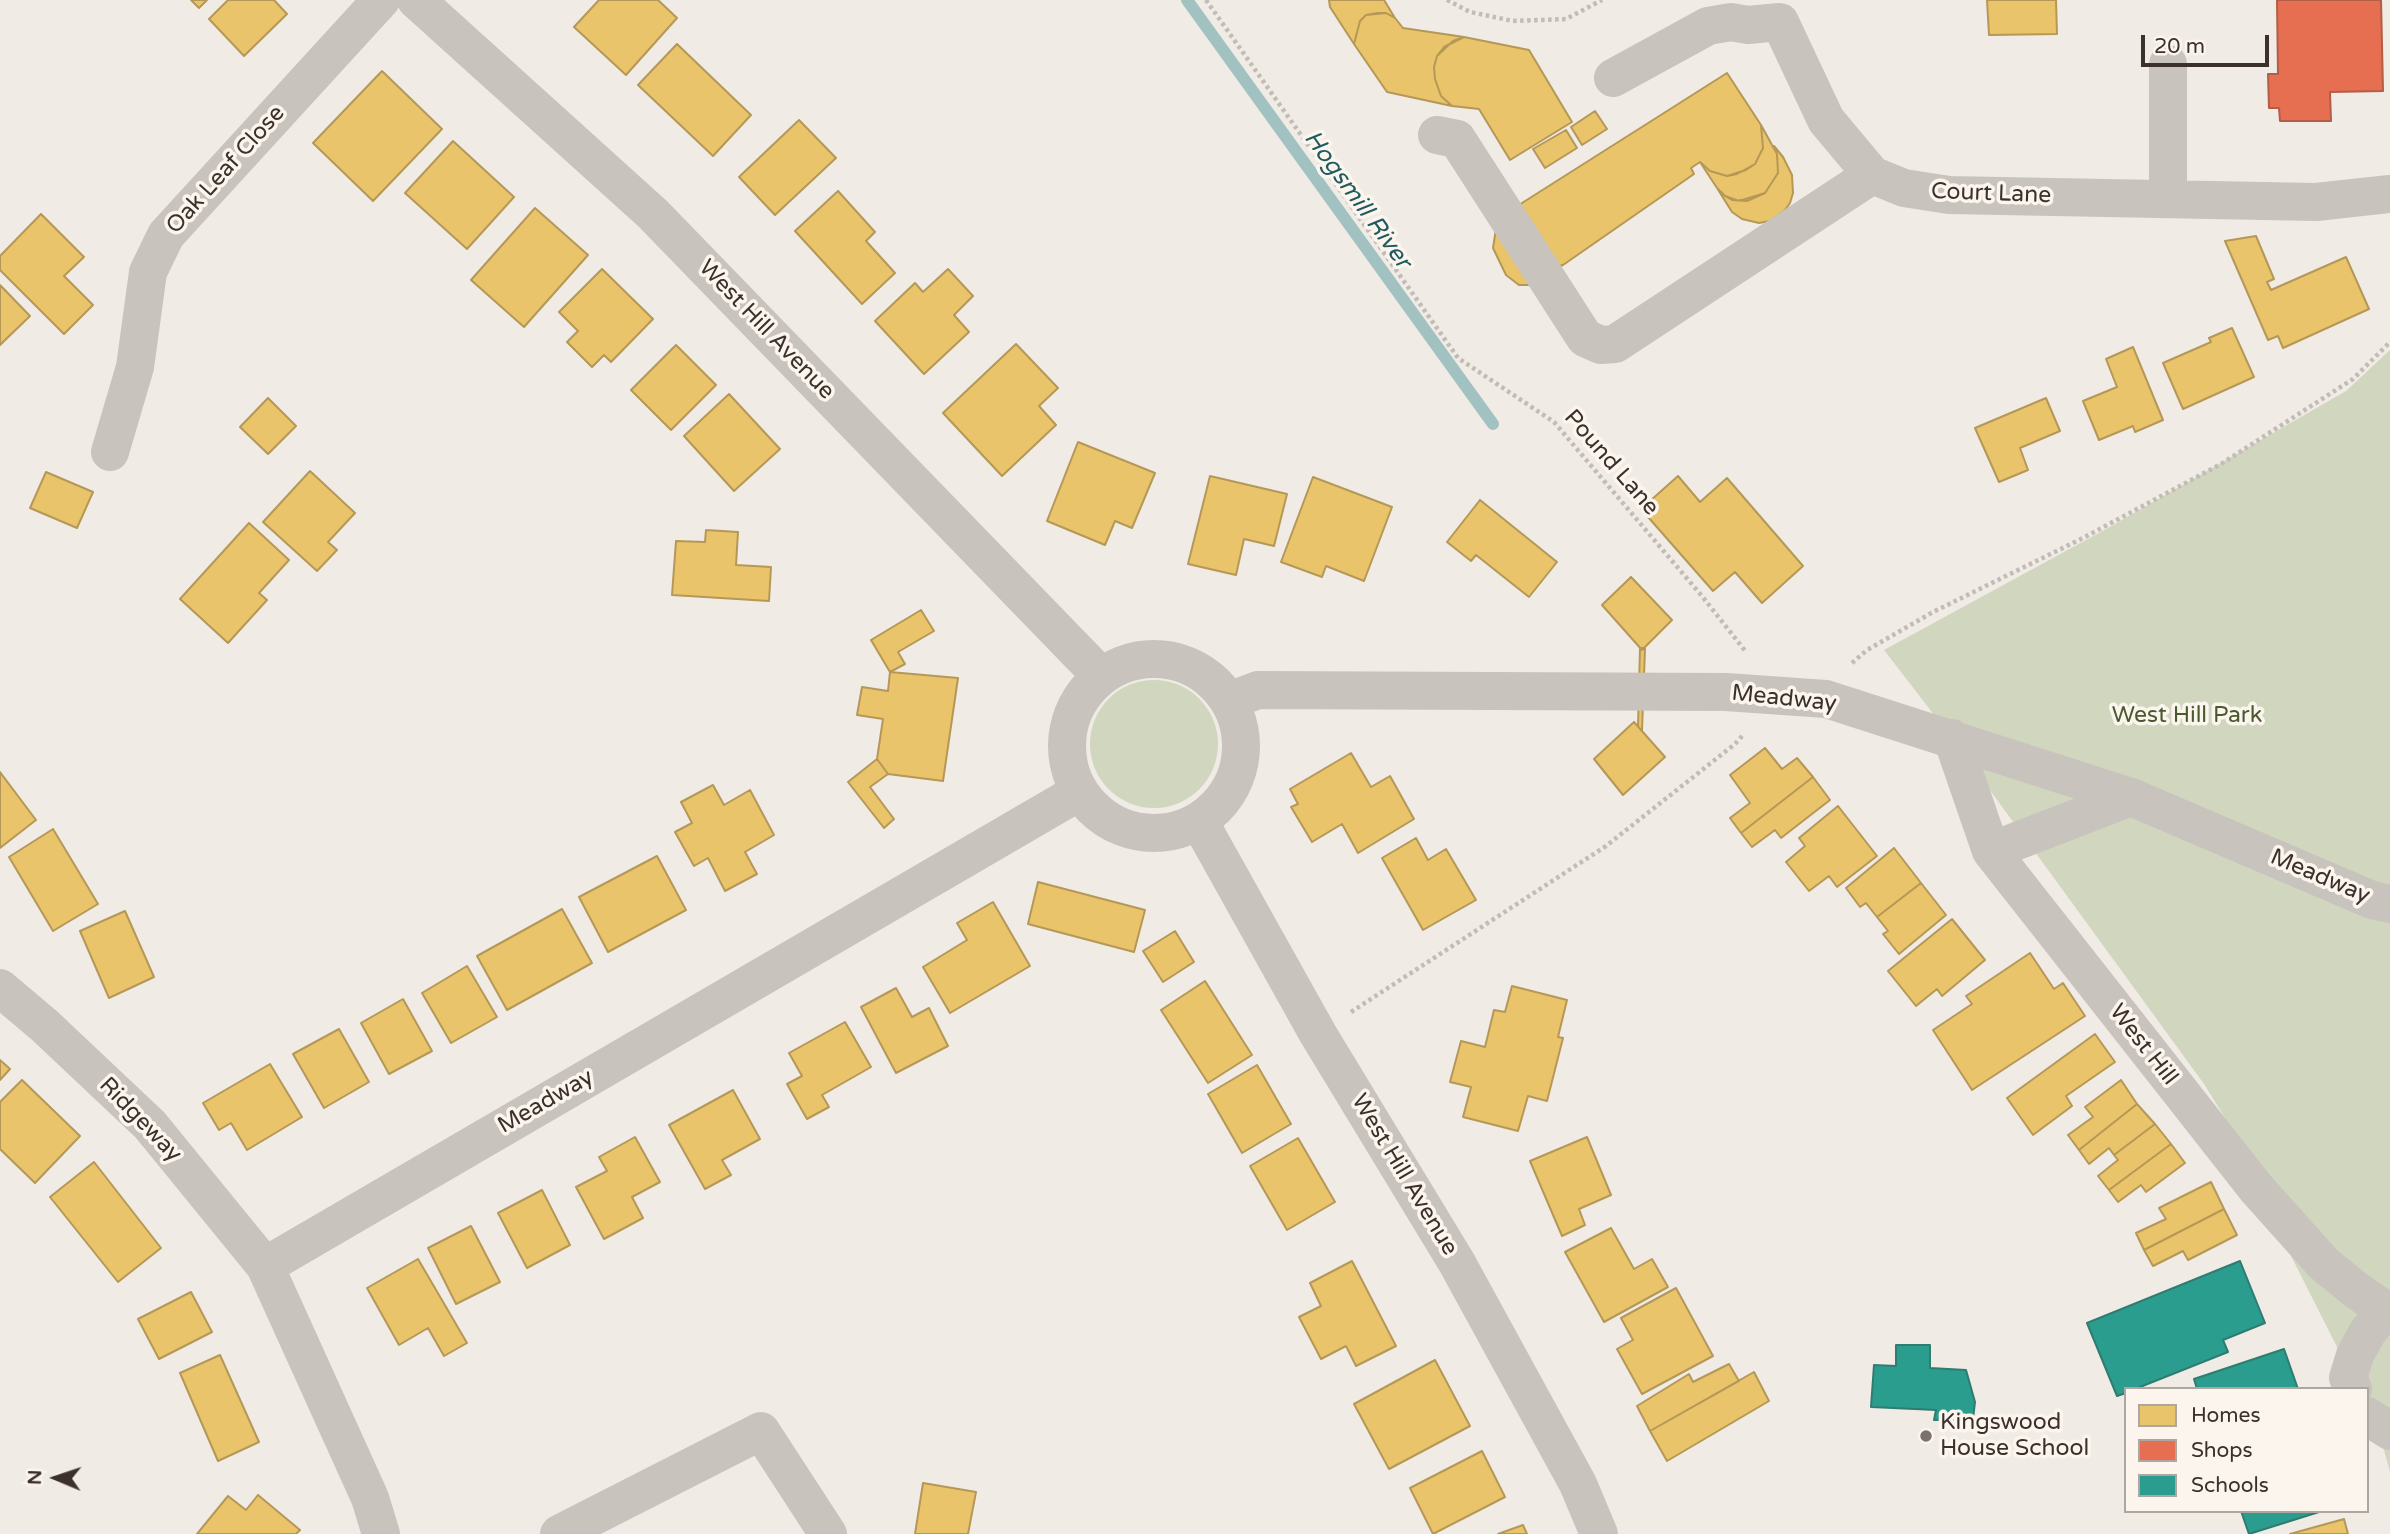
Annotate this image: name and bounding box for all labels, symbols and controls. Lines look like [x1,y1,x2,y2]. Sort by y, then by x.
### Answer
scale bar [2145,21,2273,65]
text: 20 m [2154,34,2205,59]
street label: Oak Leaf Close [161,100,291,240]
water label: Hogsmill River [1297,125,1417,275]
street label: Court Lane [1930,178,2052,210]
street label: West Hill Avenue [692,254,840,406]
street label: Pound Lane [1558,405,1664,521]
street label: Meadway [1730,680,1838,718]
park label: West Hill Park [2112,702,2262,730]
street label: Meadway [2266,844,2374,910]
street label: West Hill [2103,999,2183,1091]
street label: Meadway [493,1064,599,1140]
street label: Ridgeway [93,1072,187,1168]
street label: West Hill Avenue [1345,1089,1463,1261]
legend [2124,1387,2369,1513]
text: Homes [2191,1403,2261,1428]
place label: Kingswood House School [1940,1409,2089,1463]
marker: Kingswood House School [1918,1428,1934,1444]
text: Shops [2191,1438,2253,1463]
north arrow [21,1443,91,1513]
text: N [24,1469,46,1485]
text: Schools [2191,1473,2269,1498]

